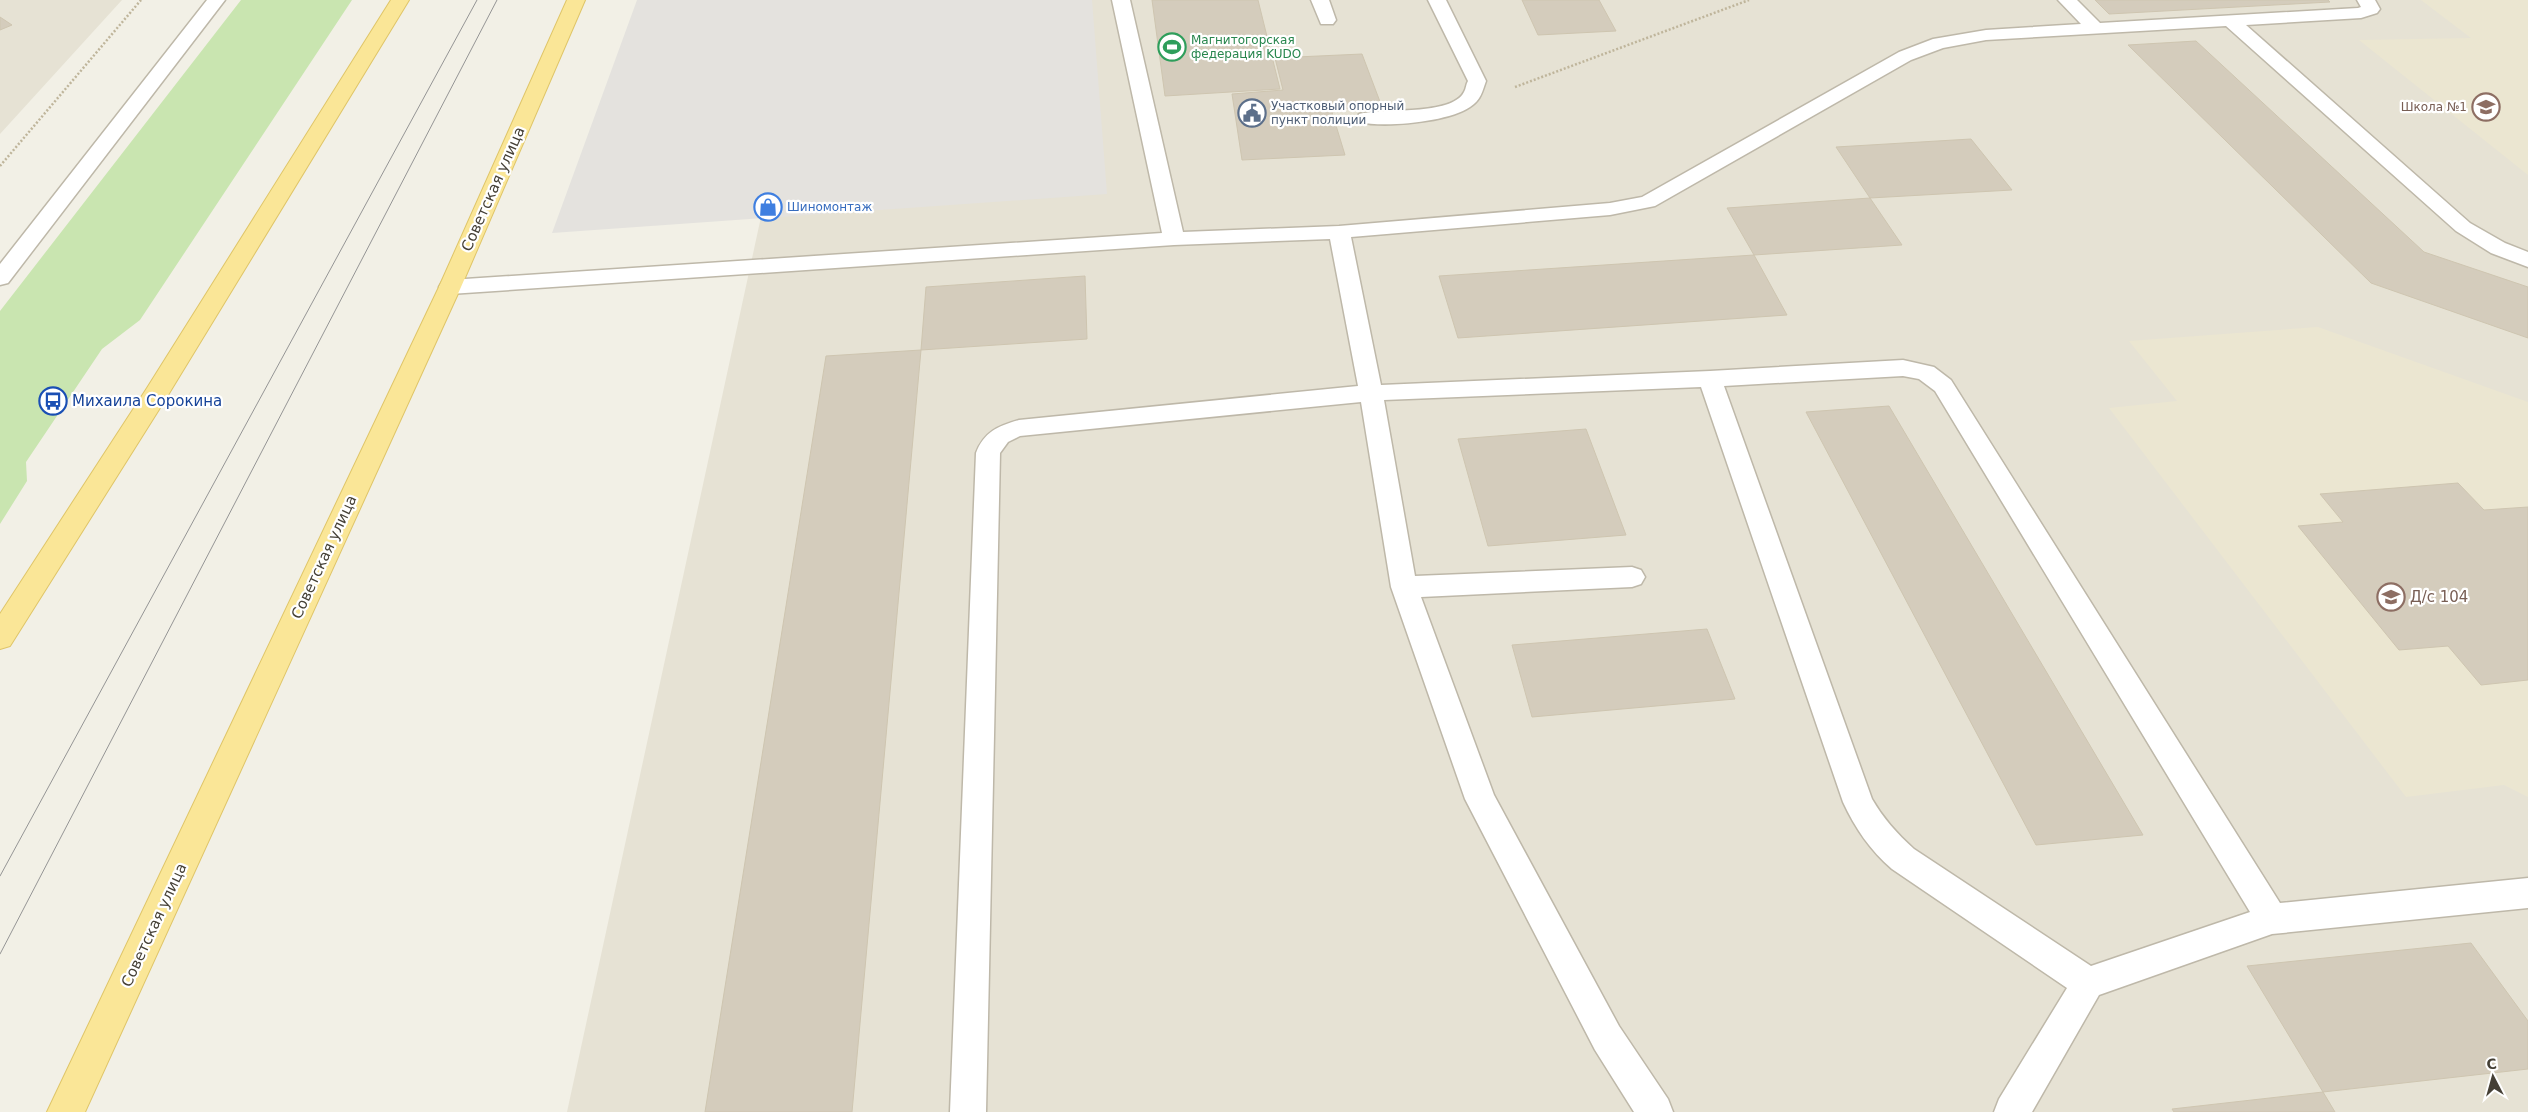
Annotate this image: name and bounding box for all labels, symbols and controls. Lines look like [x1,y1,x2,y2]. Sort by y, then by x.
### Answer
sports icon: Магнитогорская федерация KUDO [1157,32,1187,62]
place label: Магнитогорская федерация KUDO [1191,33,1301,61]
school or university icon: Школа №1 [2471,92,2501,122]
public building icon: Участковый опорный пункт полиции [1237,98,1267,128]
place label: Участковый опорный пункт полиции [1271,99,1404,127]
place label: Школа №1 [2401,100,2467,114]
street label: Советская улица [457,124,529,254]
shop icon: Шиномонтаж [753,192,783,222]
place label: Шиномонтаж [787,200,872,214]
bus stop icon: Михаила Сорокина [38,386,68,416]
place label: Михаила Сорокина [72,392,222,410]
street label: Советская улица [287,492,361,622]
school or university icon: Д/с 104 [2376,582,2406,612]
place label: Д/с 104 [2410,588,2468,606]
street label: Советская улица [117,860,191,990]
north arrow [2468,1052,2518,1102]
text: С [2486,1056,2498,1073]

